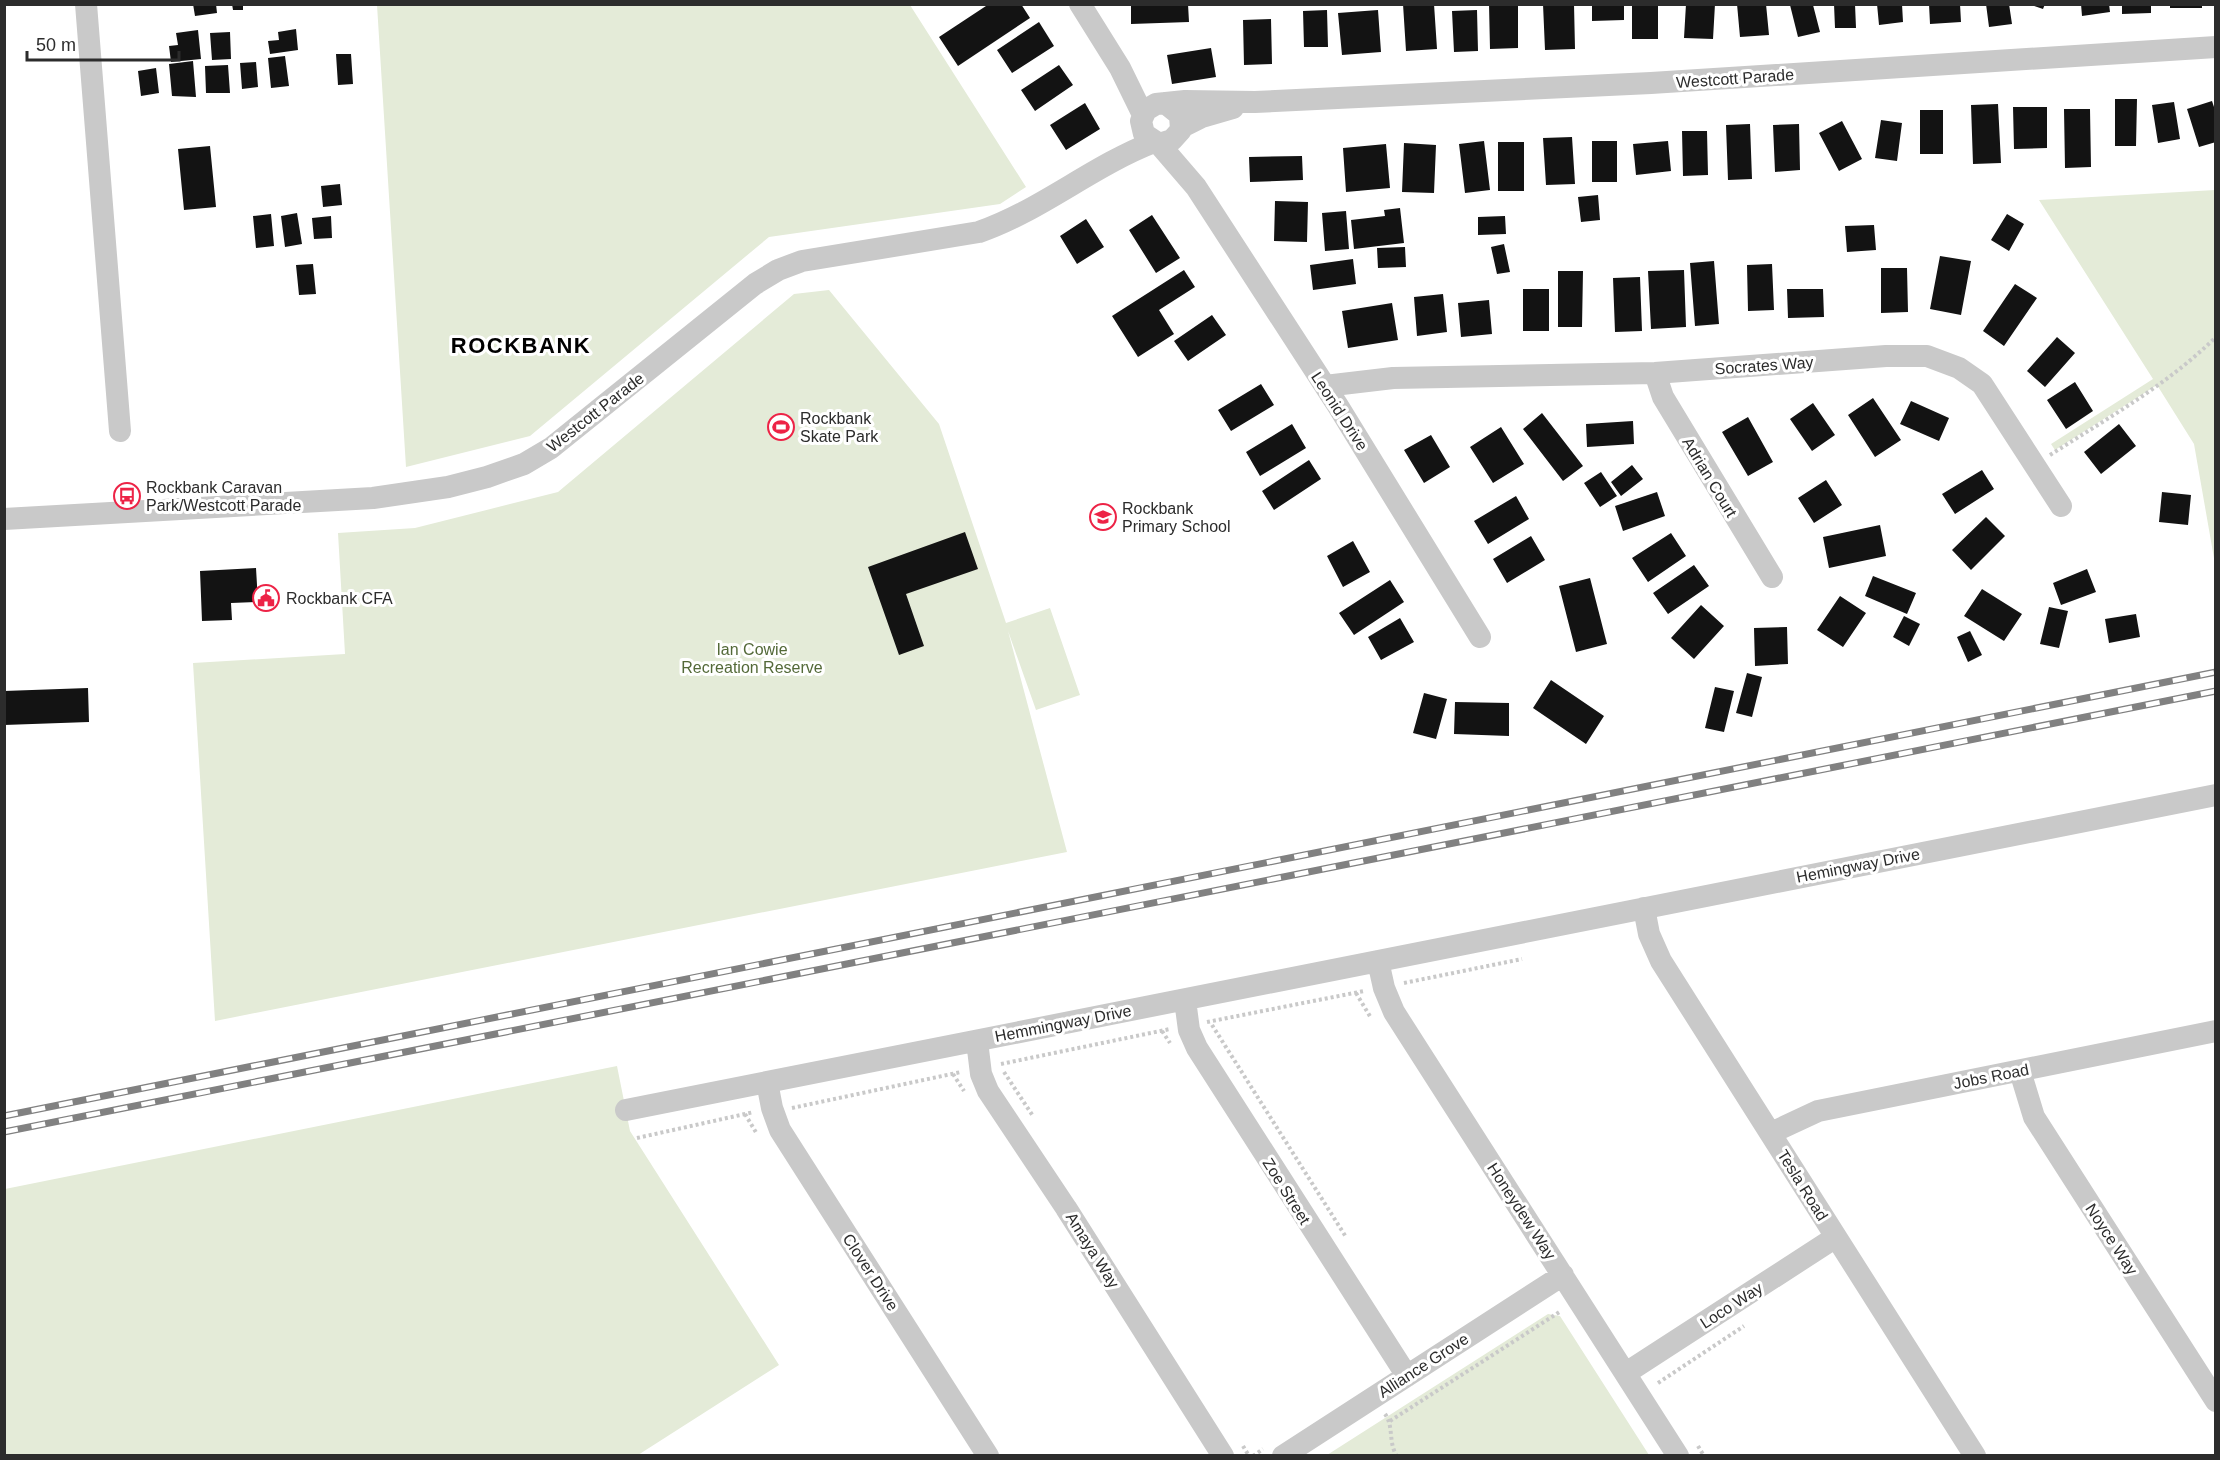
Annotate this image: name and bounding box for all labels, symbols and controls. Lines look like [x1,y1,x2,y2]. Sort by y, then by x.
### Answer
scale bar [27,24,178,62]
text: 50 m [36,35,76,55]
street label: Westcott Parade [1676,66,1795,91]
district label: ROCKBANK [451,333,591,358]
street label: Socrates Way [1714,354,1814,377]
street label: Westcott Parade [544,369,647,455]
street label: Leonid Drive [1308,369,1371,454]
place label: Rockbank Skate Park [800,410,879,445]
sports icon: Rockbank Skate Park [766,412,796,442]
street label: Adrian Court [1679,434,1740,521]
place label: Rockbank Caravan Park/Westcott Parade [146,479,301,514]
bus stop icon: Rockbank Caravan Park/Westcott Parade [112,481,142,511]
place label: Rockbank Primary School [1122,500,1230,535]
school or university icon: Rockbank Primary School [1088,502,1118,532]
public building icon: Rockbank CFA [251,583,281,613]
place label: Rockbank CFA [286,590,393,607]
park label: Ian Cowie Recreation Reserve [681,641,823,676]
street label: Hemingway Drive [1795,845,1921,886]
street label: Hemmingway Drive [993,1002,1133,1045]
street label: Jobs Road [1952,1061,2030,1092]
street label: Tesla Road [1774,1147,1831,1224]
street label: Zoe Street [1260,1155,1314,1228]
street label: Honeydew Way [1484,1160,1559,1263]
street label: Noyce Way [2082,1201,2141,1278]
street label: Amaya Way [1063,1209,1122,1291]
street label: Clover Drive [839,1231,902,1314]
street label: Loco Way [1697,1279,1765,1332]
street label: Alliance Grove [1375,1330,1472,1401]

